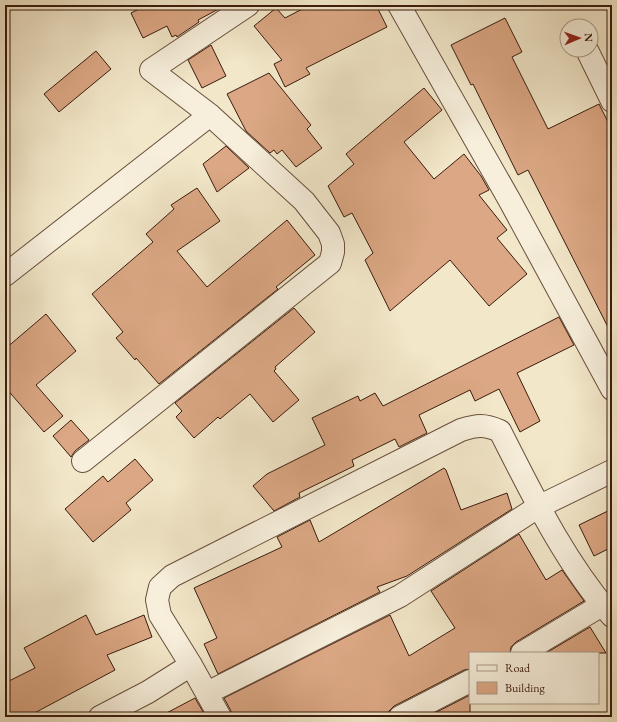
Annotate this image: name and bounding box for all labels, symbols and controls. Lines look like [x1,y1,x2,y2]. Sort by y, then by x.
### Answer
north arrow [559,18,599,58]
text: N [582,33,596,42]
legend [469,652,599,704]
text: Road [505,660,531,676]
text: Building [505,680,546,696]

